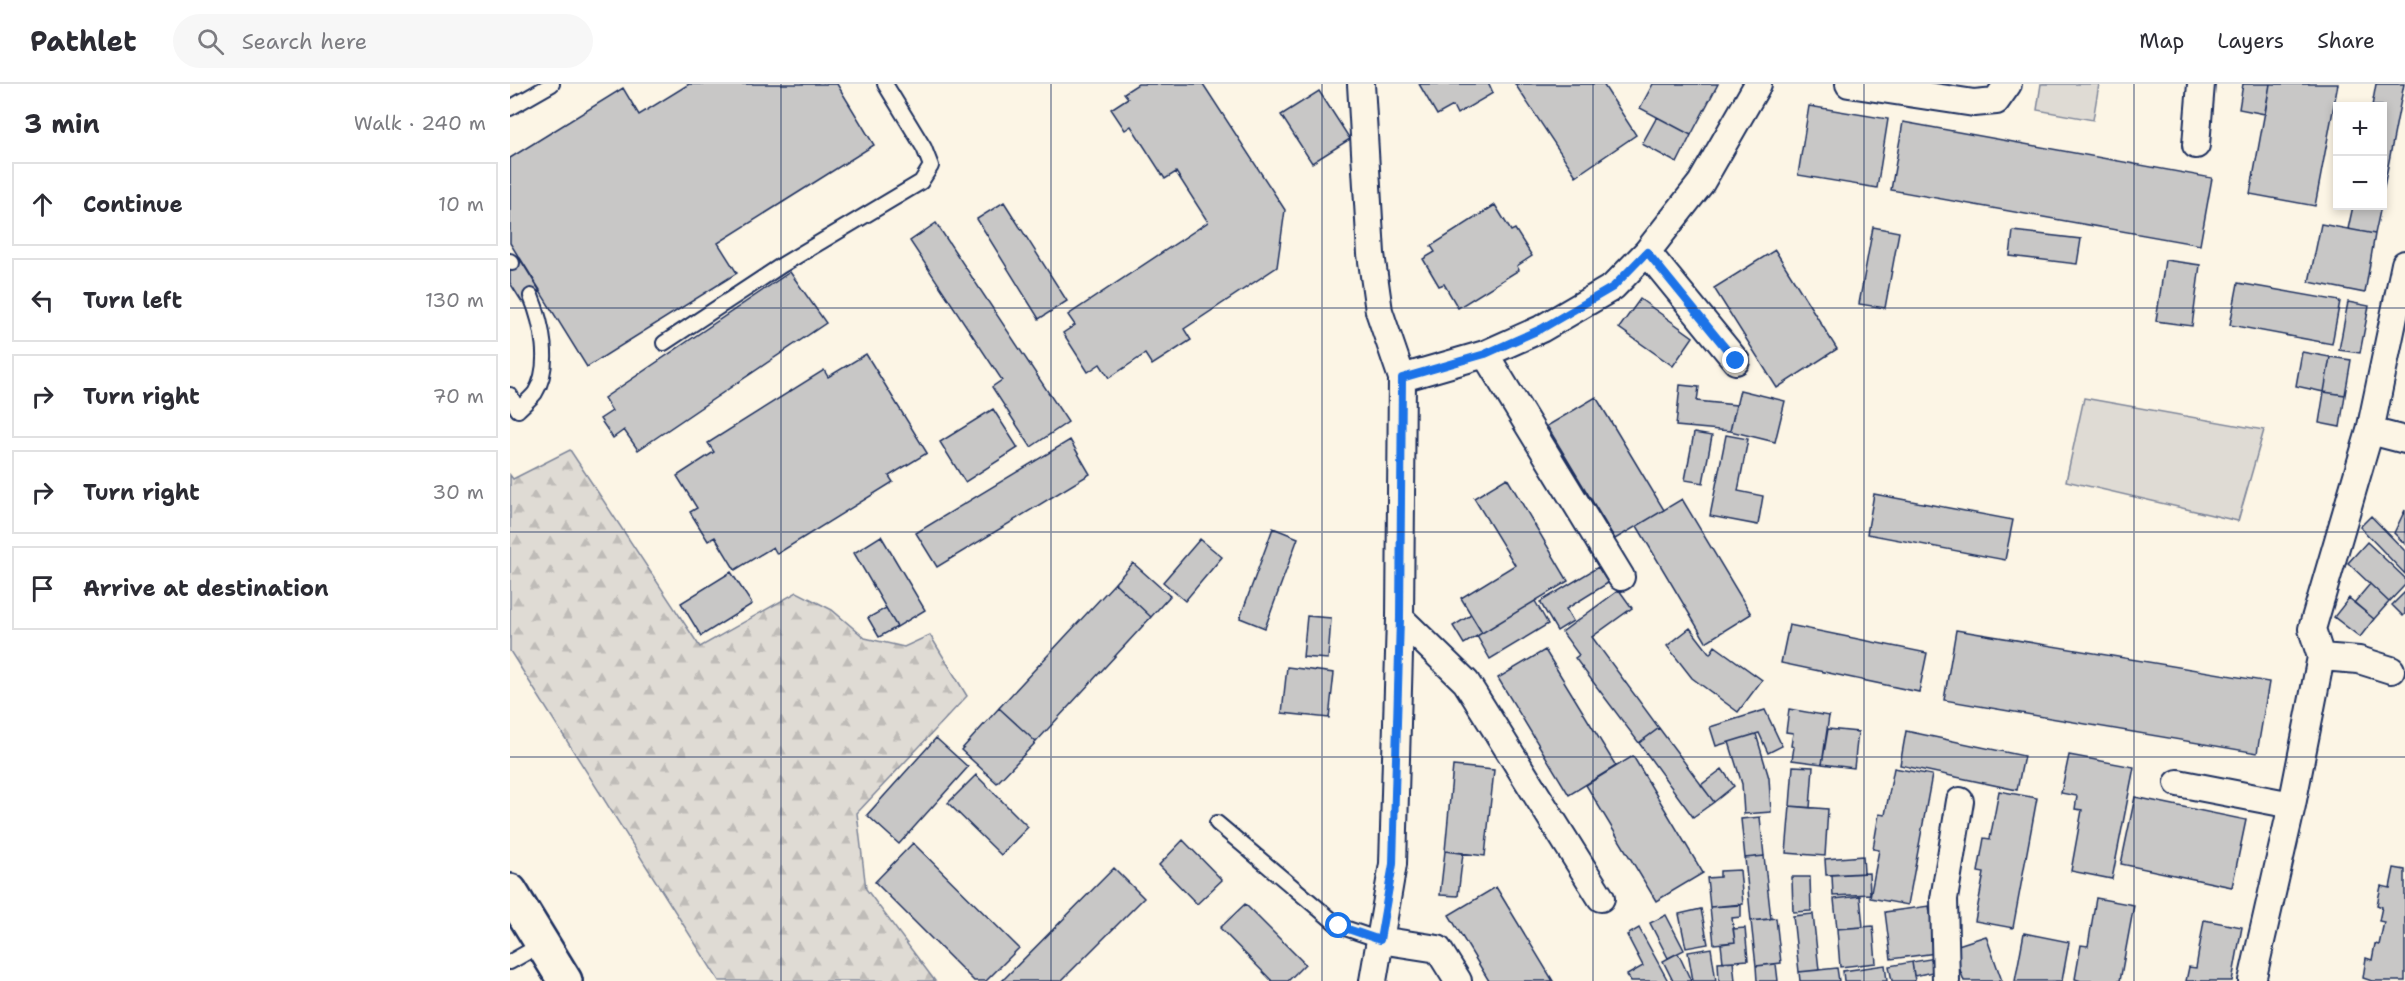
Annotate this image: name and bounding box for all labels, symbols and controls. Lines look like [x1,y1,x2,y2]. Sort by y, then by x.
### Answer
search box [173,14,593,68]
text: Pathlet [30,22,137,60]
icon: search [194,25,227,58]
text: Search here [242,27,367,56]
text: Map [2139,27,2184,55]
text: Layers [2217,27,2284,55]
text: Share [2317,27,2375,55]
map controls [2333,102,2387,210]
button: + [2333,102,2387,156]
text: 3 min [24,106,100,141]
text: Walk · 240 m [354,110,486,136]
button: − [2333,156,2387,210]
icon: ahead [26,188,59,221]
text: Continue [83,190,183,219]
text: 10 m [438,191,484,217]
icon: left [26,284,59,317]
text: Turn left [83,286,182,315]
text: 130 m [425,287,484,313]
route end [1722,347,1748,373]
icon: right [26,380,59,413]
text: Turn right [83,382,200,411]
text: 70 m [432,383,484,409]
icon: right [26,476,59,509]
text: Turn right [83,478,200,507]
text: 30 m [432,479,484,505]
icon: arrive [26,572,59,605]
text: Arrive at destination [83,574,329,603]
route start [1325,912,1351,938]

